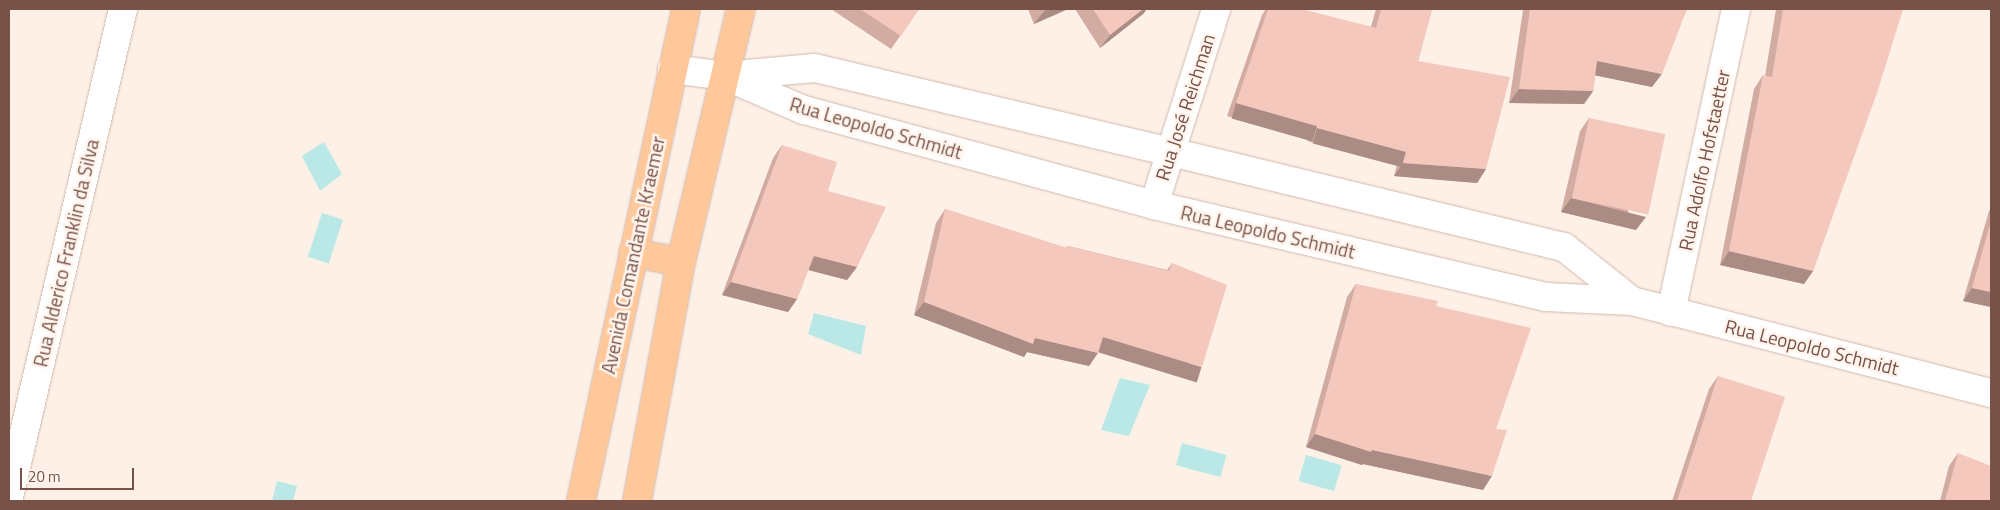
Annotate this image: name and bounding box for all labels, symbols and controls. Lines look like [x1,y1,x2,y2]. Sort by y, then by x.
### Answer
street label: Rua José Reichman [1151,31,1219,183]
street label: Rua Adolfo Hofstaetter [1674,67,1734,253]
street label: Rua Leopoldo Schmidt [787,92,965,164]
street label: Avenida Comandante Kraemer [597,134,669,376]
street label: Rua Alderico Franklin da Silva [29,137,103,369]
street label: Rua Leopoldo Schmidt [1179,201,1357,263]
street label: Rua Leopoldo Schmidt [1723,314,1901,380]
scale bar [22,458,136,490]
text: 20 m [28,465,61,488]

